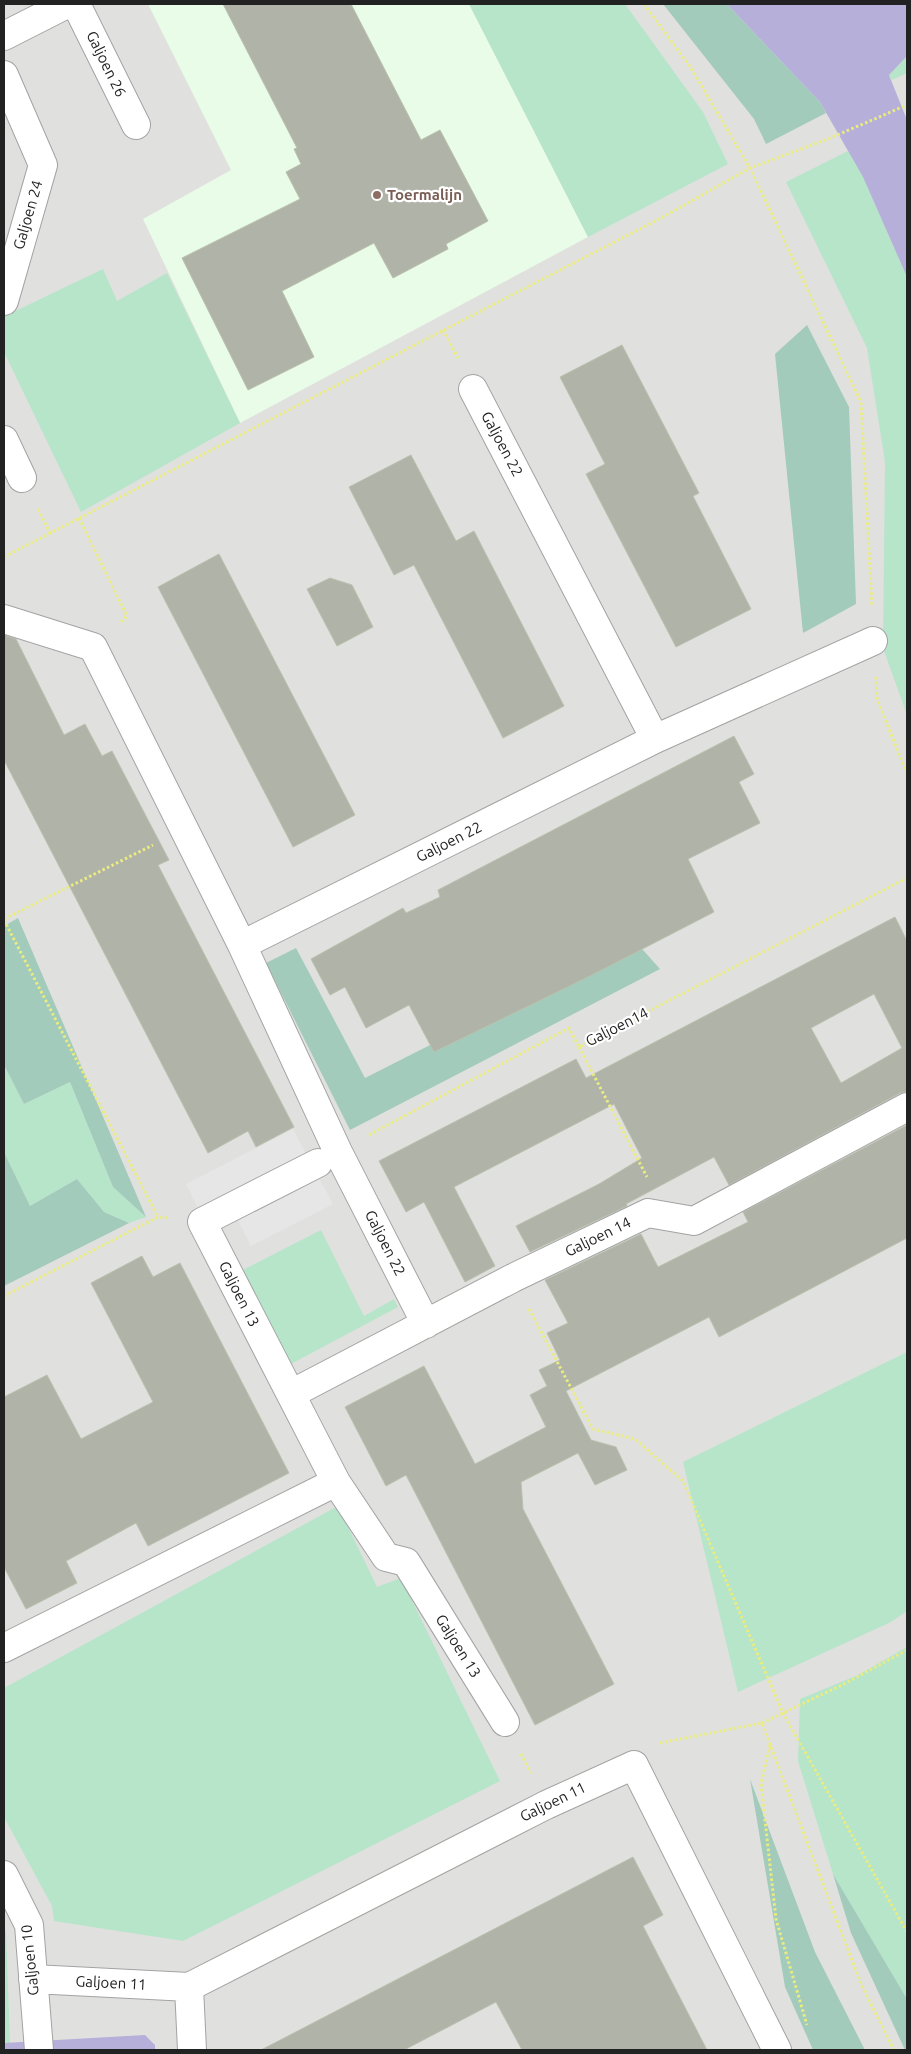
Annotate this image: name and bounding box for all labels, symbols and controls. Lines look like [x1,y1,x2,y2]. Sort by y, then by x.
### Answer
street label: Galjoen 26 [83,28,130,100]
street label: Galjoen 24 [10,178,46,251]
place label: Toermalijn [387,186,462,203]
marker: Toermalijn [371,189,383,201]
street label: Galjoen 22 [478,408,527,479]
street label: Galjoen 22 [413,818,484,865]
street label: Galjoen14 [583,1004,651,1050]
street label: Galjoen 22 [362,1207,409,1278]
street label: Galjoen 14 [562,1213,634,1260]
street label: Galjoen 13 [216,1258,263,1329]
street label: Galjoen 13 [432,1611,485,1680]
street label: Galjoen 11 [517,1778,589,1825]
street label: Galjoen 10 [17,1924,42,1996]
street label: Galjoen 11 [75,1972,147,1993]

